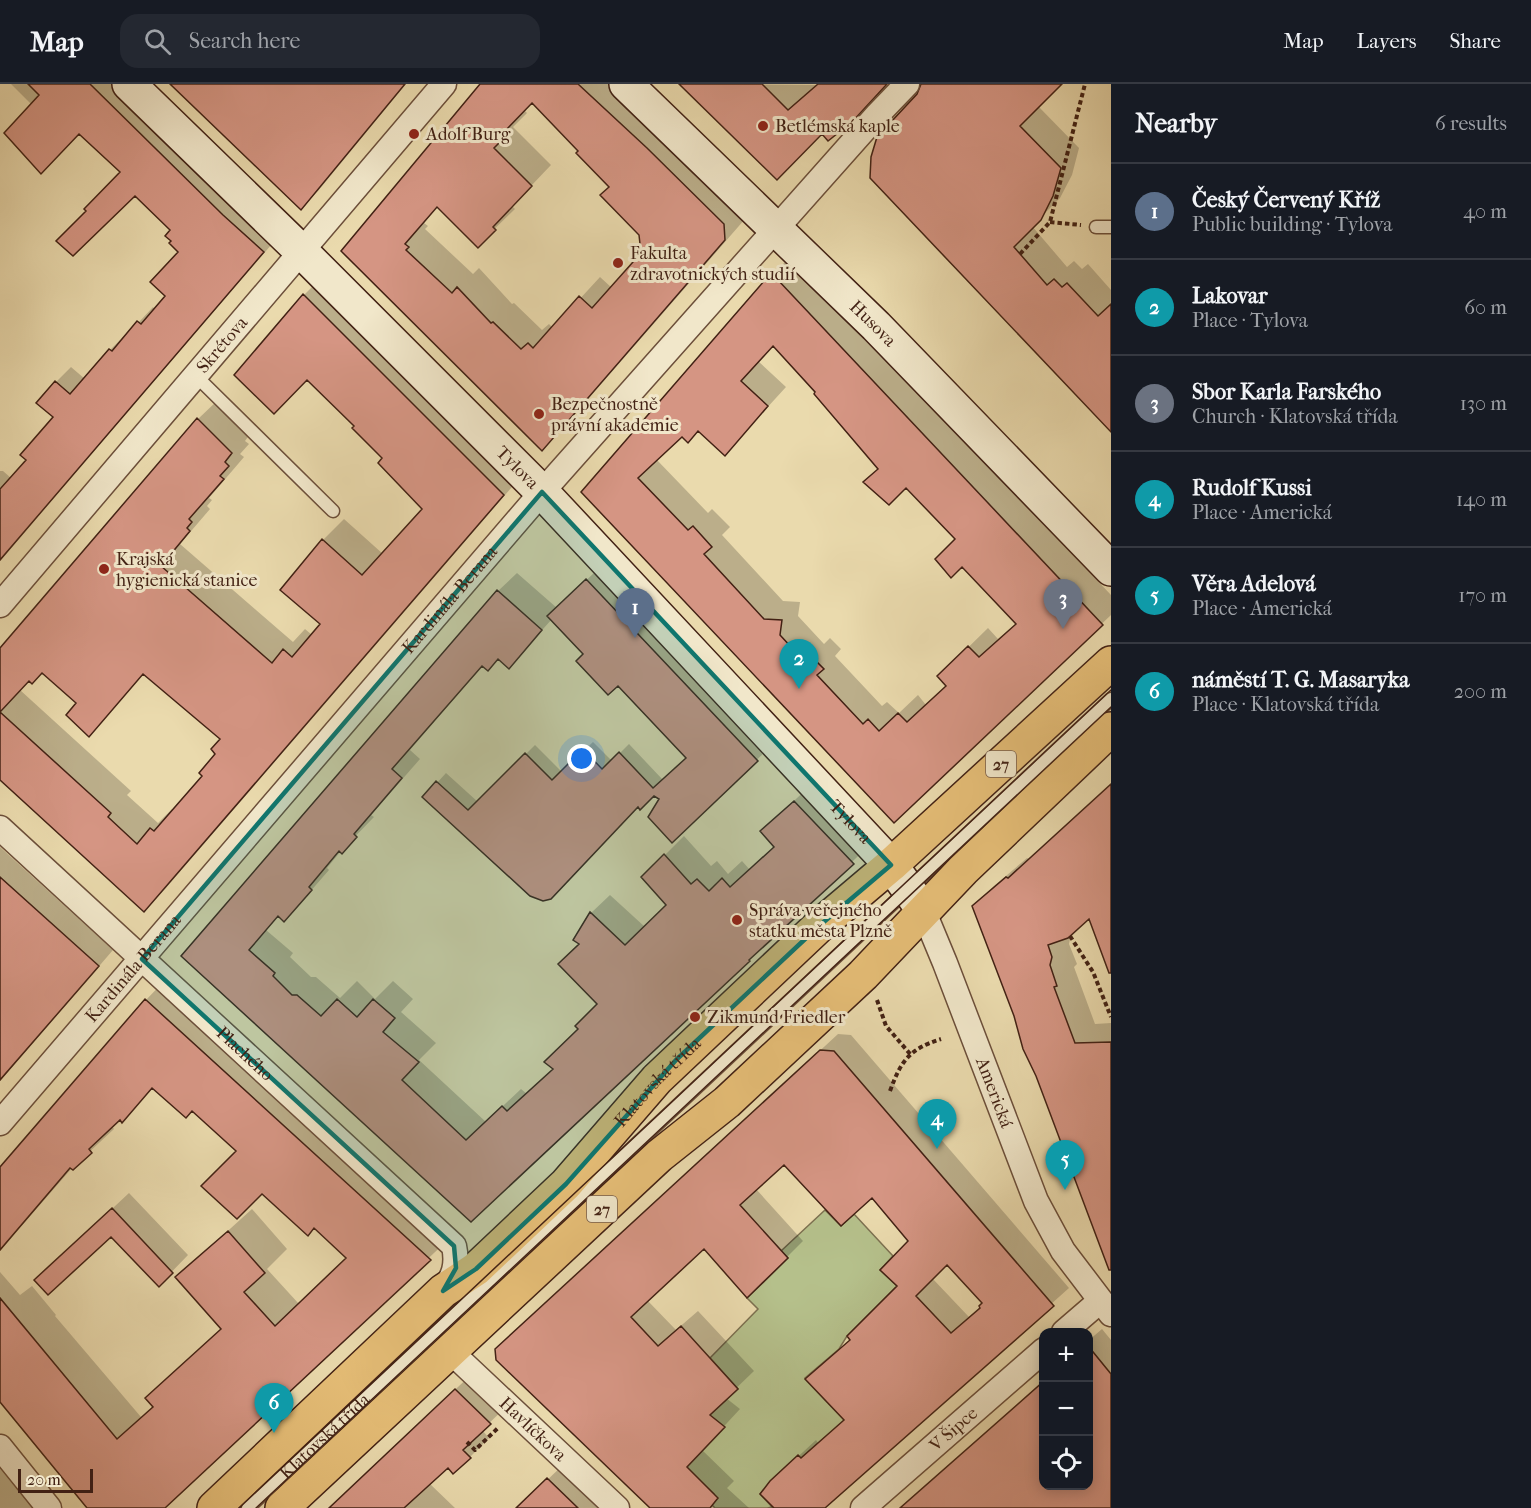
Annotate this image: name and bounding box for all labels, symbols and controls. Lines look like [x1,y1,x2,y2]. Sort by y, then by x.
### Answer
search box [120,14,540,68]
text: Map [30,25,84,58]
icon: search [141,25,174,58]
text: Search here [189,28,300,54]
text: Map [1283,29,1324,53]
text: Layers [1357,29,1416,53]
text: Share [1449,29,1501,53]
text: Nearby [1135,108,1217,139]
text: 6 results [1435,112,1507,135]
place label: Betlémská kaple [775,116,900,137]
marker: Betlémská kaple [756,119,770,133]
place label: Adolf Burg [425,124,511,145]
marker: Adolf Burg [407,127,421,141]
text: Český Červený Kříž [1192,187,1380,213]
text: 1 [1151,200,1158,223]
text: 40 m [1463,200,1507,223]
text: Public building · Tylova [1192,213,1393,236]
place label: Fakulta zdravotnických studií [630,243,796,285]
marker: Fakulta zdravotnických studií [611,256,625,270]
text: Lakovar [1192,283,1268,309]
street label: Husova [845,296,901,352]
text: 2 [1149,296,1160,319]
text: 60 m [1464,296,1507,319]
text: Place · Tylova [1192,309,1308,332]
street label: Skrétova [192,312,253,378]
text: Sbor Karla Farského [1192,379,1381,405]
text: 3 [1150,392,1159,415]
text: 130 m [1460,392,1507,415]
place label: Bezpečnostně právní akademie [550,394,679,436]
text: Church · Klatovská třída [1192,405,1398,428]
marker: Bezpečnostně právní akademie [532,407,546,421]
street label: Tylova [491,442,544,494]
text: Rudolf Kussi [1192,475,1312,501]
text: 4 [1149,488,1160,511]
text: 140 m [1456,488,1507,511]
text: Place · Americká [1192,501,1332,524]
street label: Kardinála Berana [398,541,503,658]
place label: Krajská hygienická stanice [116,549,258,591]
marker: Krajská hygienická stanice [97,562,111,576]
text: Věra Adelová [1192,571,1316,597]
pin: 3 [1044,580,1082,629]
text: 5 [1150,584,1159,607]
text: 170 m [1458,584,1507,607]
pin: 1 [616,588,654,638]
text: Place · Americká [1192,597,1332,620]
pin: 2 [780,640,818,689]
text: náměstí T. G. Masaryka [1192,667,1410,693]
text: 6 [1149,680,1160,703]
text: 200 m [1454,680,1507,703]
text: Place · Klatovská třída [1192,693,1379,716]
your location [567,744,596,773]
road number: 27 [986,751,1016,777]
street label: Tylova [825,796,876,849]
place label: Správa veřejného statku města Plzně [749,900,892,942]
street label: Kardinála Berana [81,910,186,1027]
marker: Správa veřejného statku města Plzně [730,913,744,927]
place label: Zikmund Friedler [707,1007,846,1028]
marker: Zikmund Friedler [688,1010,702,1024]
street label: Plachého [212,1022,278,1085]
street label: Klatovská třída [610,1033,706,1132]
street label: Americká [971,1054,1017,1131]
pin: 4 [918,1100,956,1149]
pin: 5 [1046,1140,1084,1190]
road number: 27 [587,1196,617,1222]
map controls [1039,1328,1093,1490]
button: + [1039,1328,1093,1382]
button: − [1039,1382,1093,1436]
pin: 6 [254,1384,294,1433]
street label: Klatovská třída [275,1389,375,1484]
street label: Havlíčkova [495,1393,571,1466]
street label: V Šipce [925,1403,982,1457]
button: locate [1039,1436,1093,1490]
scale bar [18,1466,93,1494]
text: 20 m [27,1470,61,1489]

